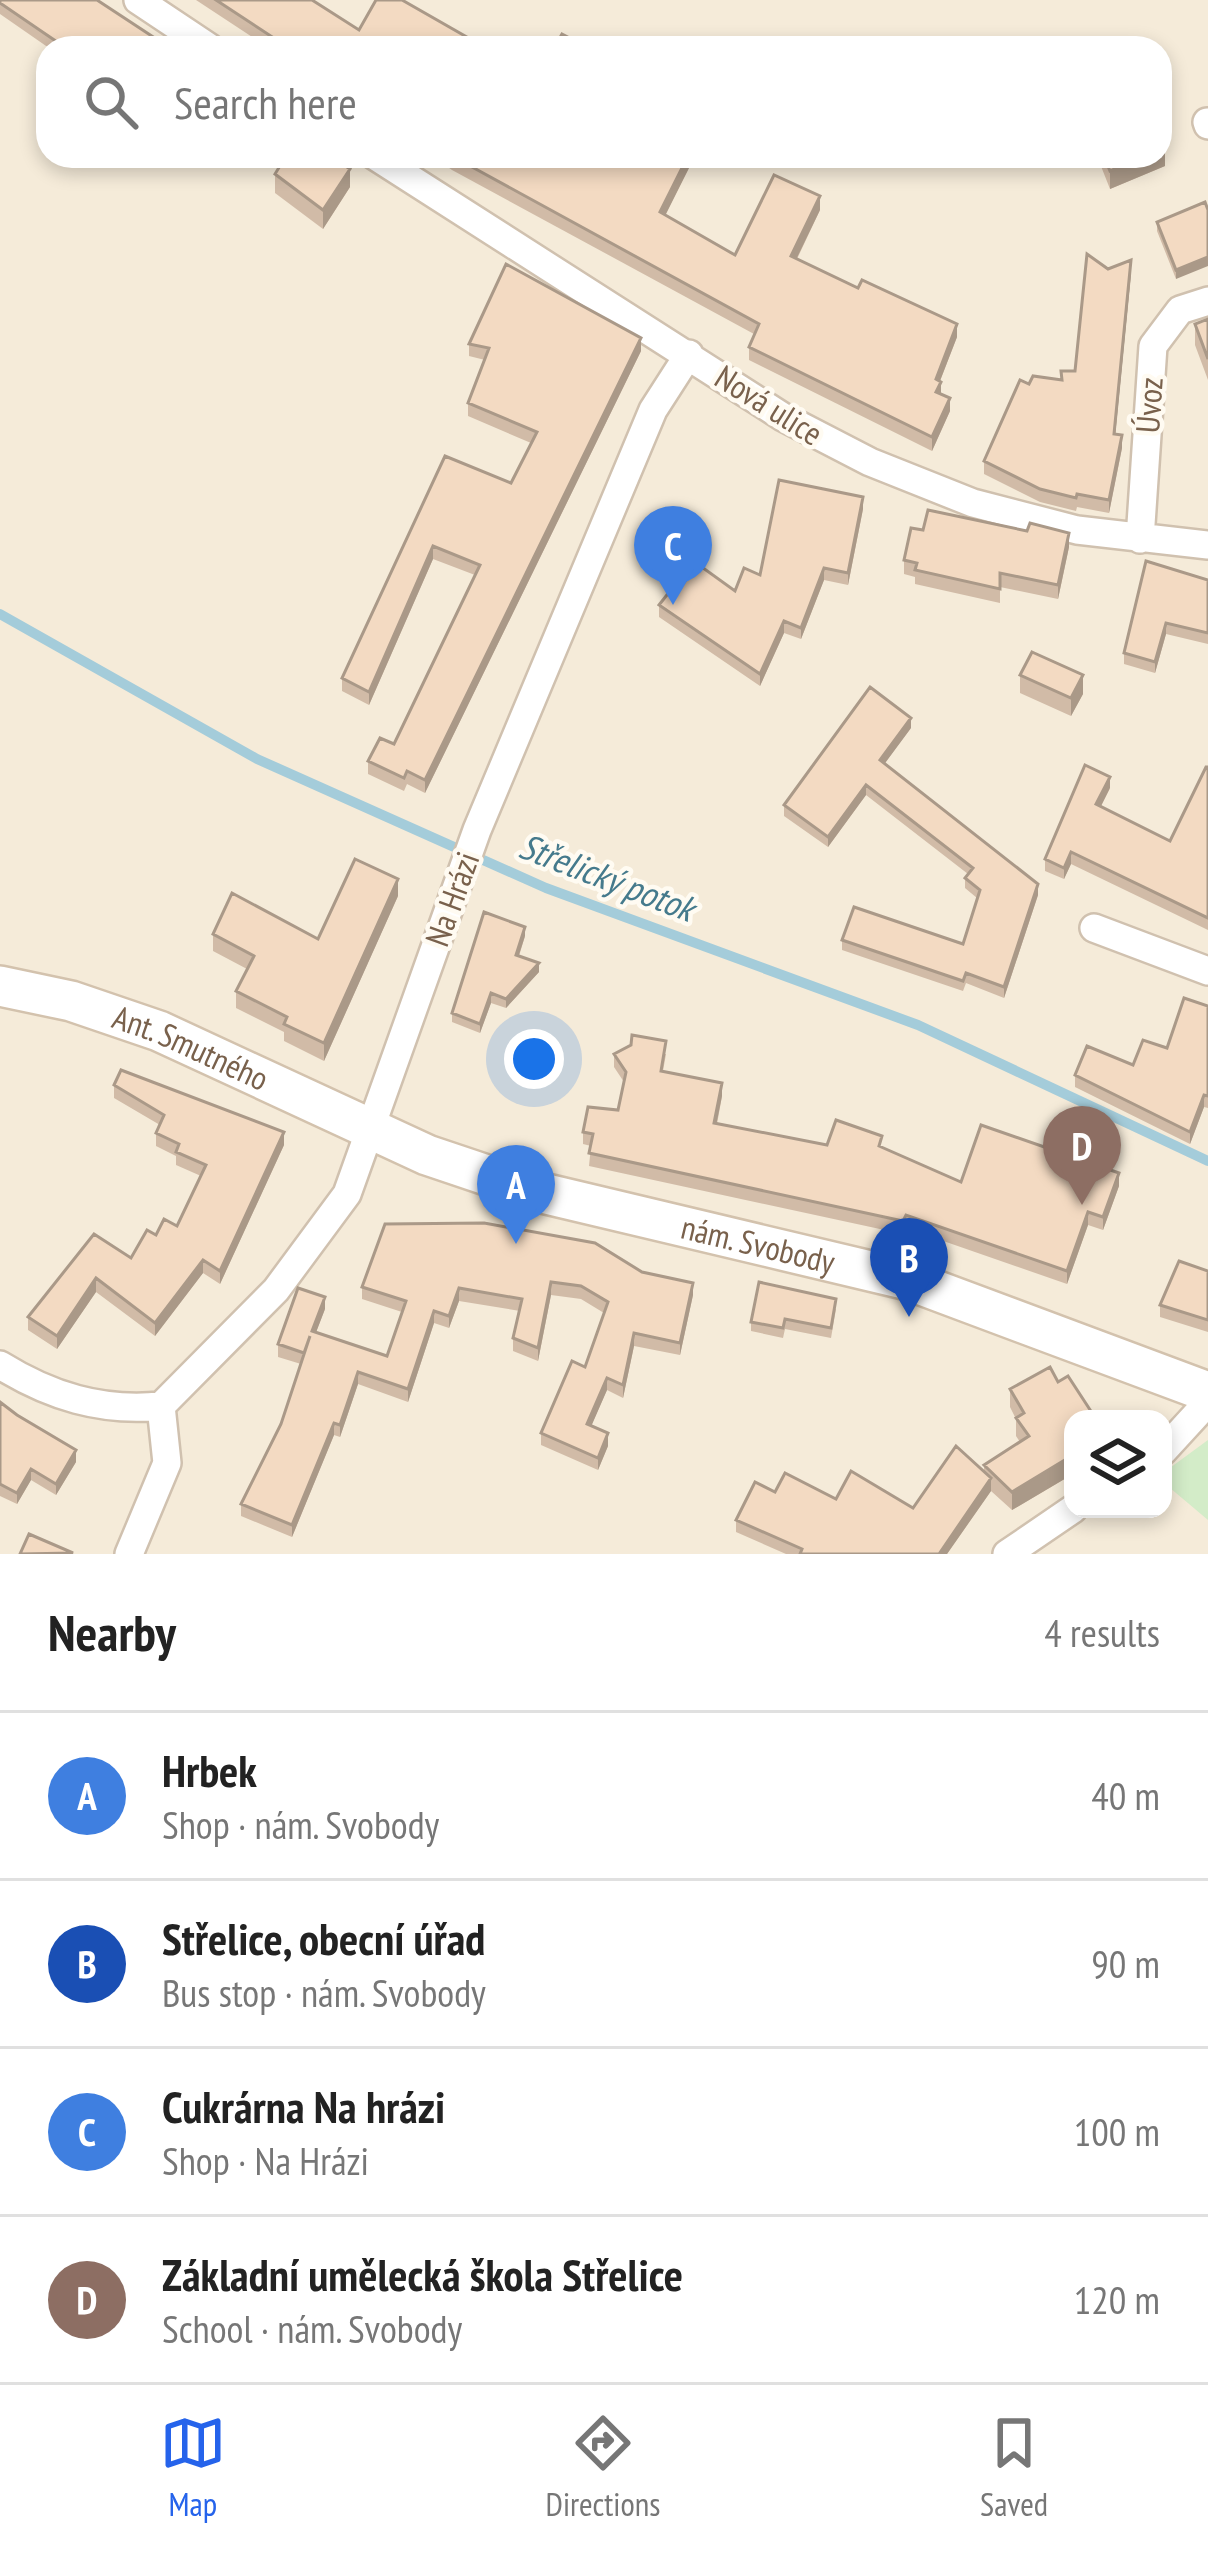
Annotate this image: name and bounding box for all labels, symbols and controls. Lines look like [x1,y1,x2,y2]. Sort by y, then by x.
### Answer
search box [36,36,1172,168]
icon: search [78,69,144,135]
text: Search here [174,73,357,131]
street label: Nová ulice [708,355,831,454]
street label: Úvoz [1125,376,1172,434]
pin: C [634,506,712,605]
water label: Střelický potok [513,822,705,933]
street label: Na Hrázi [415,846,488,952]
street label: Ant. Smutného [107,995,276,1100]
your location [504,1029,564,1089]
pin: D [1043,1106,1121,1205]
pin: A [477,1145,555,1244]
street label: nám. Svobody [677,1205,840,1283]
pin: B [870,1218,948,1317]
map controls [1064,1410,1172,1518]
button: layers [1064,1410,1172,1518]
text: Nearby [48,1599,176,1665]
text: 4 results [1044,1607,1160,1658]
text: Hrbek [162,1741,257,1799]
text: A [77,1770,97,1821]
text: 40 m [1091,1770,1160,1821]
text: Shop · nám. Svobody [162,1799,439,1850]
text: Střelice, obecní úřad [162,1909,485,1967]
text: B [77,1938,97,1989]
text: 90 m [1091,1938,1160,1989]
text: Bus stop · nám. Svobody [162,1967,486,2018]
text: Cukrárna Na hrázi [162,2077,445,2135]
text: C [78,2106,96,2157]
text: 100 m [1074,2106,1160,2157]
text: Shop · Na Hrázi [162,2135,369,2186]
text: Základní umělecká škola Střelice [162,2245,683,2303]
text: D [77,2274,97,2325]
text: 120 m [1074,2274,1160,2325]
text: School · nám. Svobody [162,2303,462,2354]
tab: Map [160,2410,226,2525]
tab: Directions [546,2410,660,2525]
tab: Saved [980,2410,1048,2525]

